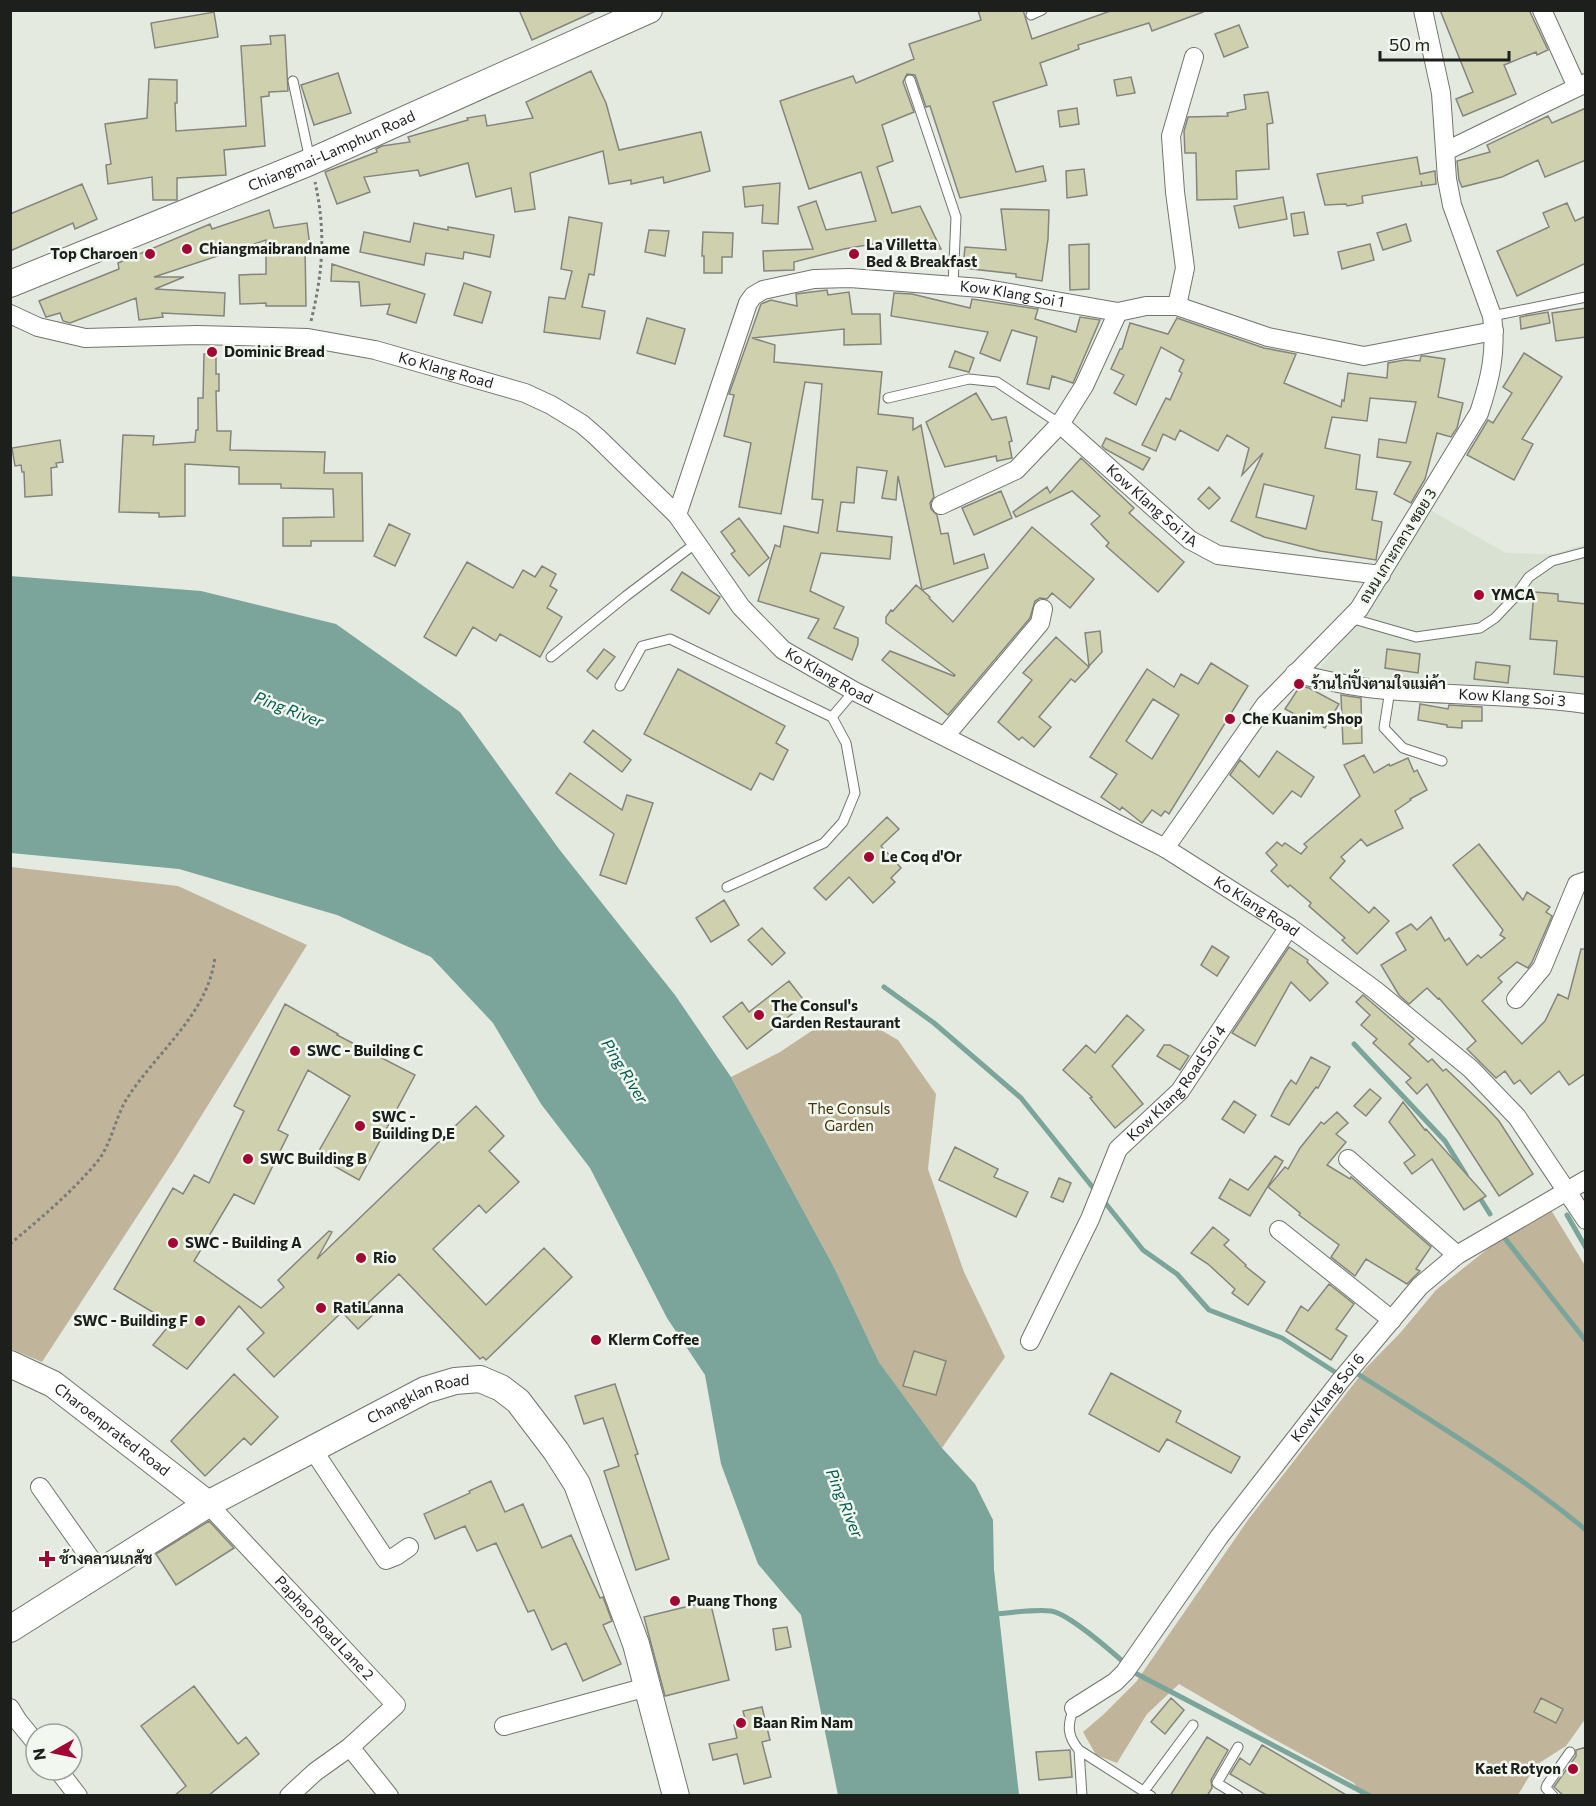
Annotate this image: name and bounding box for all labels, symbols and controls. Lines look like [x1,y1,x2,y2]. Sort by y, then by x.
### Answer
scale bar [1380,24,1509,62]
text: 50 m [1389,33,1430,55]
street label: Chiangmai-Lamphun Road [245,106,418,194]
place label: La Villetta Bed & Breakfast [866,235,977,270]
place label: Chiangmaibrandname [199,239,350,257]
marker: Chiangmaibrandname [180,242,194,256]
place label: Top Charoen [50,244,138,262]
marker: Top Charoen [143,247,157,261]
marker: La Villetta Bed & Breakfast [847,247,861,261]
street label: Kow Klang Soi 1 [959,276,1066,310]
place label: Dominic Bread [224,342,325,360]
marker: Dominic Bread [205,345,219,359]
street label: Ko Klang Road [397,347,496,391]
street label: Kow Klang Soi 1A [1103,460,1201,550]
street label: ถนน เกาะกลาง ซอย 3 [1355,485,1440,606]
place label: YMCA [1491,585,1536,603]
marker: YMCA [1472,588,1486,602]
street label: Ko Klang Road [782,643,876,707]
place label: ร้านไก่ปิ้งตามใจแม่ค้า [1311,669,1446,692]
marker: ร้านไก่ปิ้งตามใจแม่ค้า [1292,677,1306,691]
street label: Kow Klang Soi 3 [1458,684,1567,709]
water label: Ping River [252,687,327,731]
place label: Che Kuanim Shop [1242,709,1363,727]
marker: Che Kuanim Shop [1223,712,1237,726]
place label: Le Coq d'Or [881,847,962,865]
marker: Le Coq d'Or [862,850,876,864]
street label: Ko Klang Road [1211,872,1303,940]
place label: The Consul's Garden Restaurant [771,996,900,1031]
marker: The Consul's Garden Restaurant [752,1008,766,1022]
street label: Kow Klang Road Soi 4 [1123,1022,1229,1144]
water label: Ping River [598,1035,653,1107]
place label: SWC - Building C [307,1041,423,1059]
marker: SWC - Building C [288,1044,302,1058]
park label: The Consuls Garden [808,1099,891,1134]
place label: SWC - Building D,E [372,1107,455,1142]
marker: SWC - Building D,E [353,1119,367,1133]
place label: SWC Building B [260,1149,367,1167]
marker: SWC Building B [241,1152,255,1166]
place label: SWC - Building A [185,1233,302,1251]
marker: SWC - Building A [166,1236,180,1250]
place label: Rio [373,1248,397,1266]
marker: Rio [354,1251,368,1265]
place label: RatiLanna [333,1298,404,1316]
marker: RatiLanna [314,1301,328,1315]
place label: SWC - Building F [73,1311,188,1329]
marker: SWC - Building F [193,1314,207,1328]
place label: Klerm Coffee [608,1330,699,1348]
marker: Klerm Coffee [589,1333,603,1347]
street label: Kow Klang Soi 6 [1286,1349,1368,1445]
street label: Changklan Road [364,1370,470,1427]
street label: Charoenprated Road [51,1379,174,1479]
water label: Ping River [823,1466,868,1541]
place label: ช้างคลานเภสัช [59,1549,153,1567]
marker: ช้างคลานเภสัช [40,1552,54,1566]
street label: Paphao Road Lane 2 [272,1571,378,1684]
place label: Puang Thong [687,1591,777,1609]
marker: Puang Thong [668,1594,682,1608]
place label: Baan Rim Nam [753,1713,853,1731]
marker: Baan Rim Nam [734,1716,748,1730]
north arrow [24,1722,84,1782]
text: N [28,1747,49,1762]
place label: Kaet Rotyon [1475,1759,1561,1777]
marker: Kaet Rotyon [1566,1762,1580,1776]

